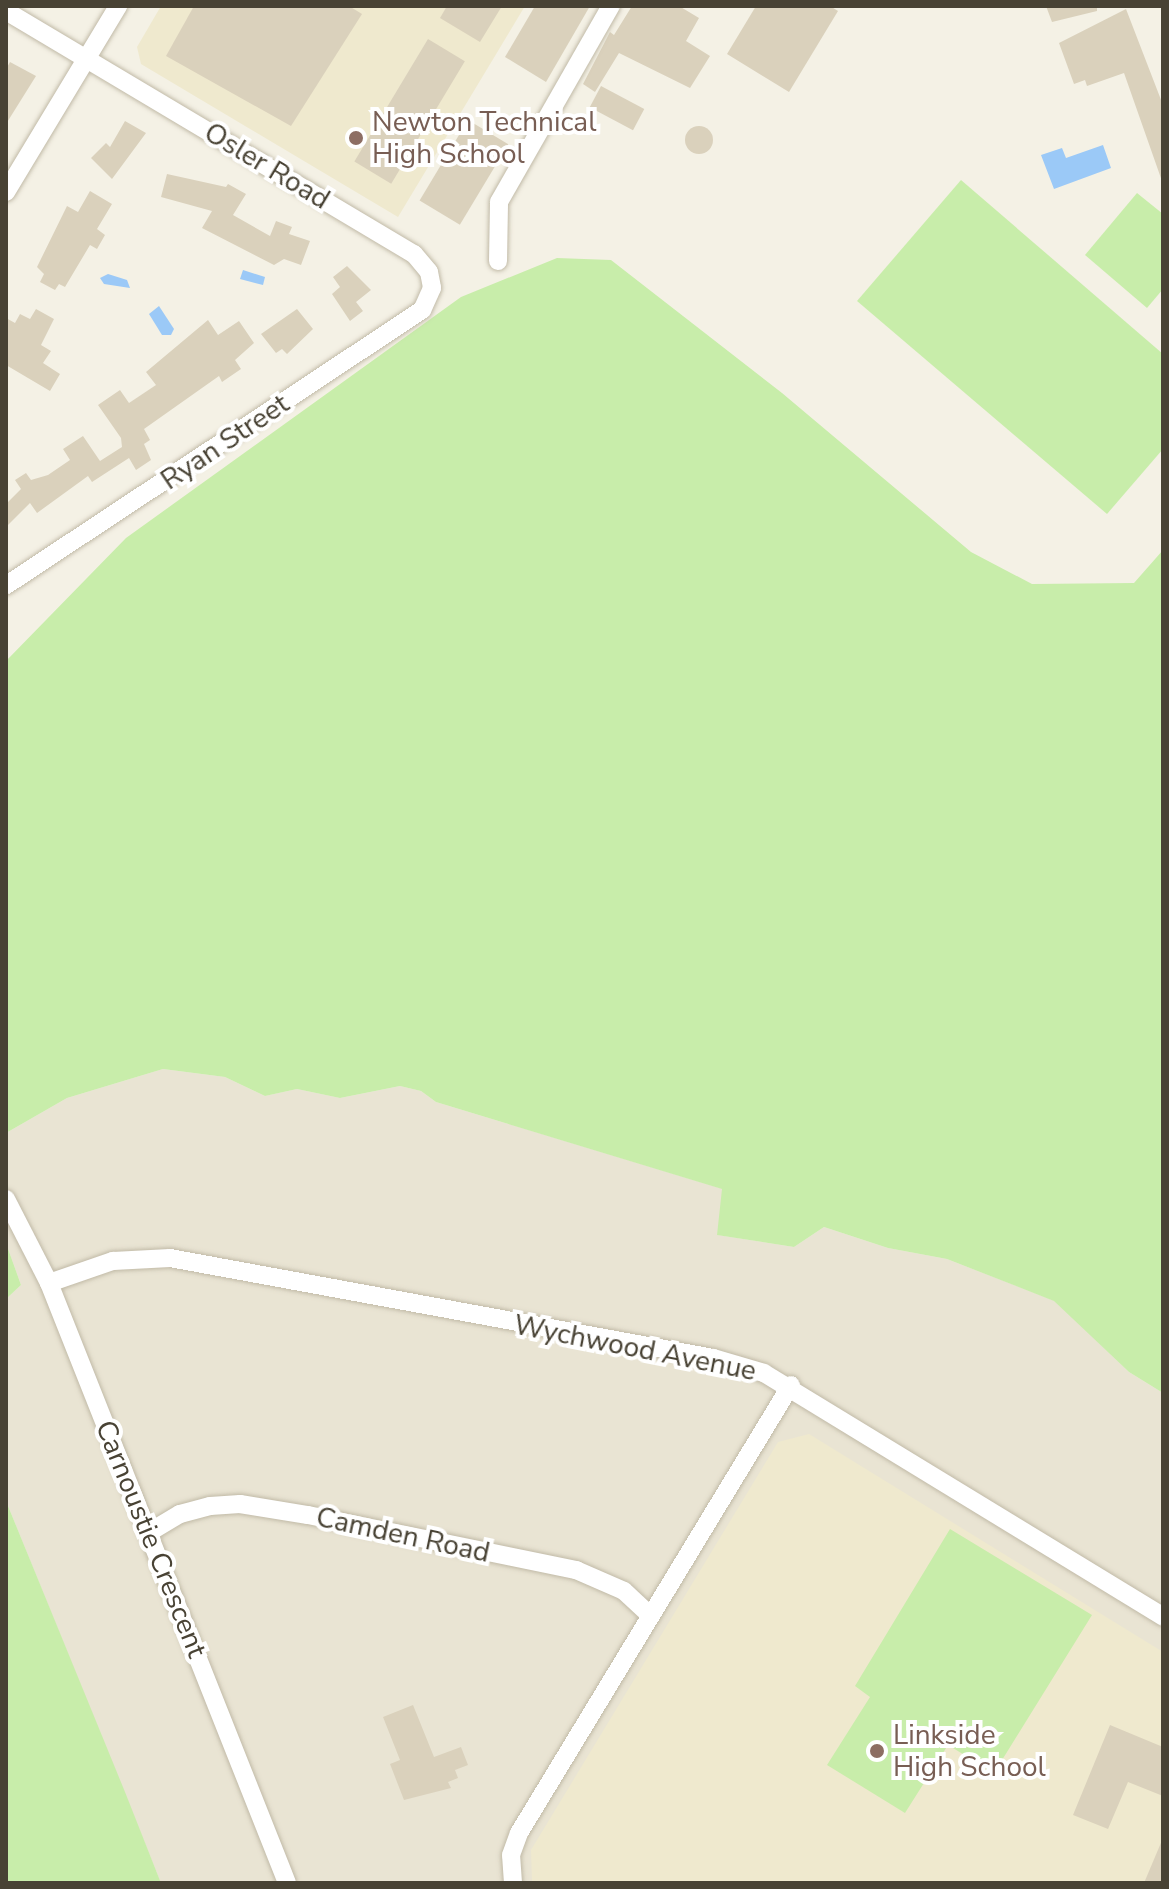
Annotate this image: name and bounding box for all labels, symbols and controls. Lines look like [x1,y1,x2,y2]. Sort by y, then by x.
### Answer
place label: Newton Technical High School [372,105,596,171]
street label: Osler Road [198,115,336,217]
marker: Newton Technical High School [347,129,365,147]
street label: Ryan Street [155,387,295,497]
street label: Wychwood Avenue [511,1308,759,1388]
street label: Carnoustie Crescent [88,1416,214,1662]
street label: Camden Road [313,1500,493,1570]
place label: Linkside High School [893,1718,1046,1784]
marker: Linkside High School [868,1742,886,1760]

